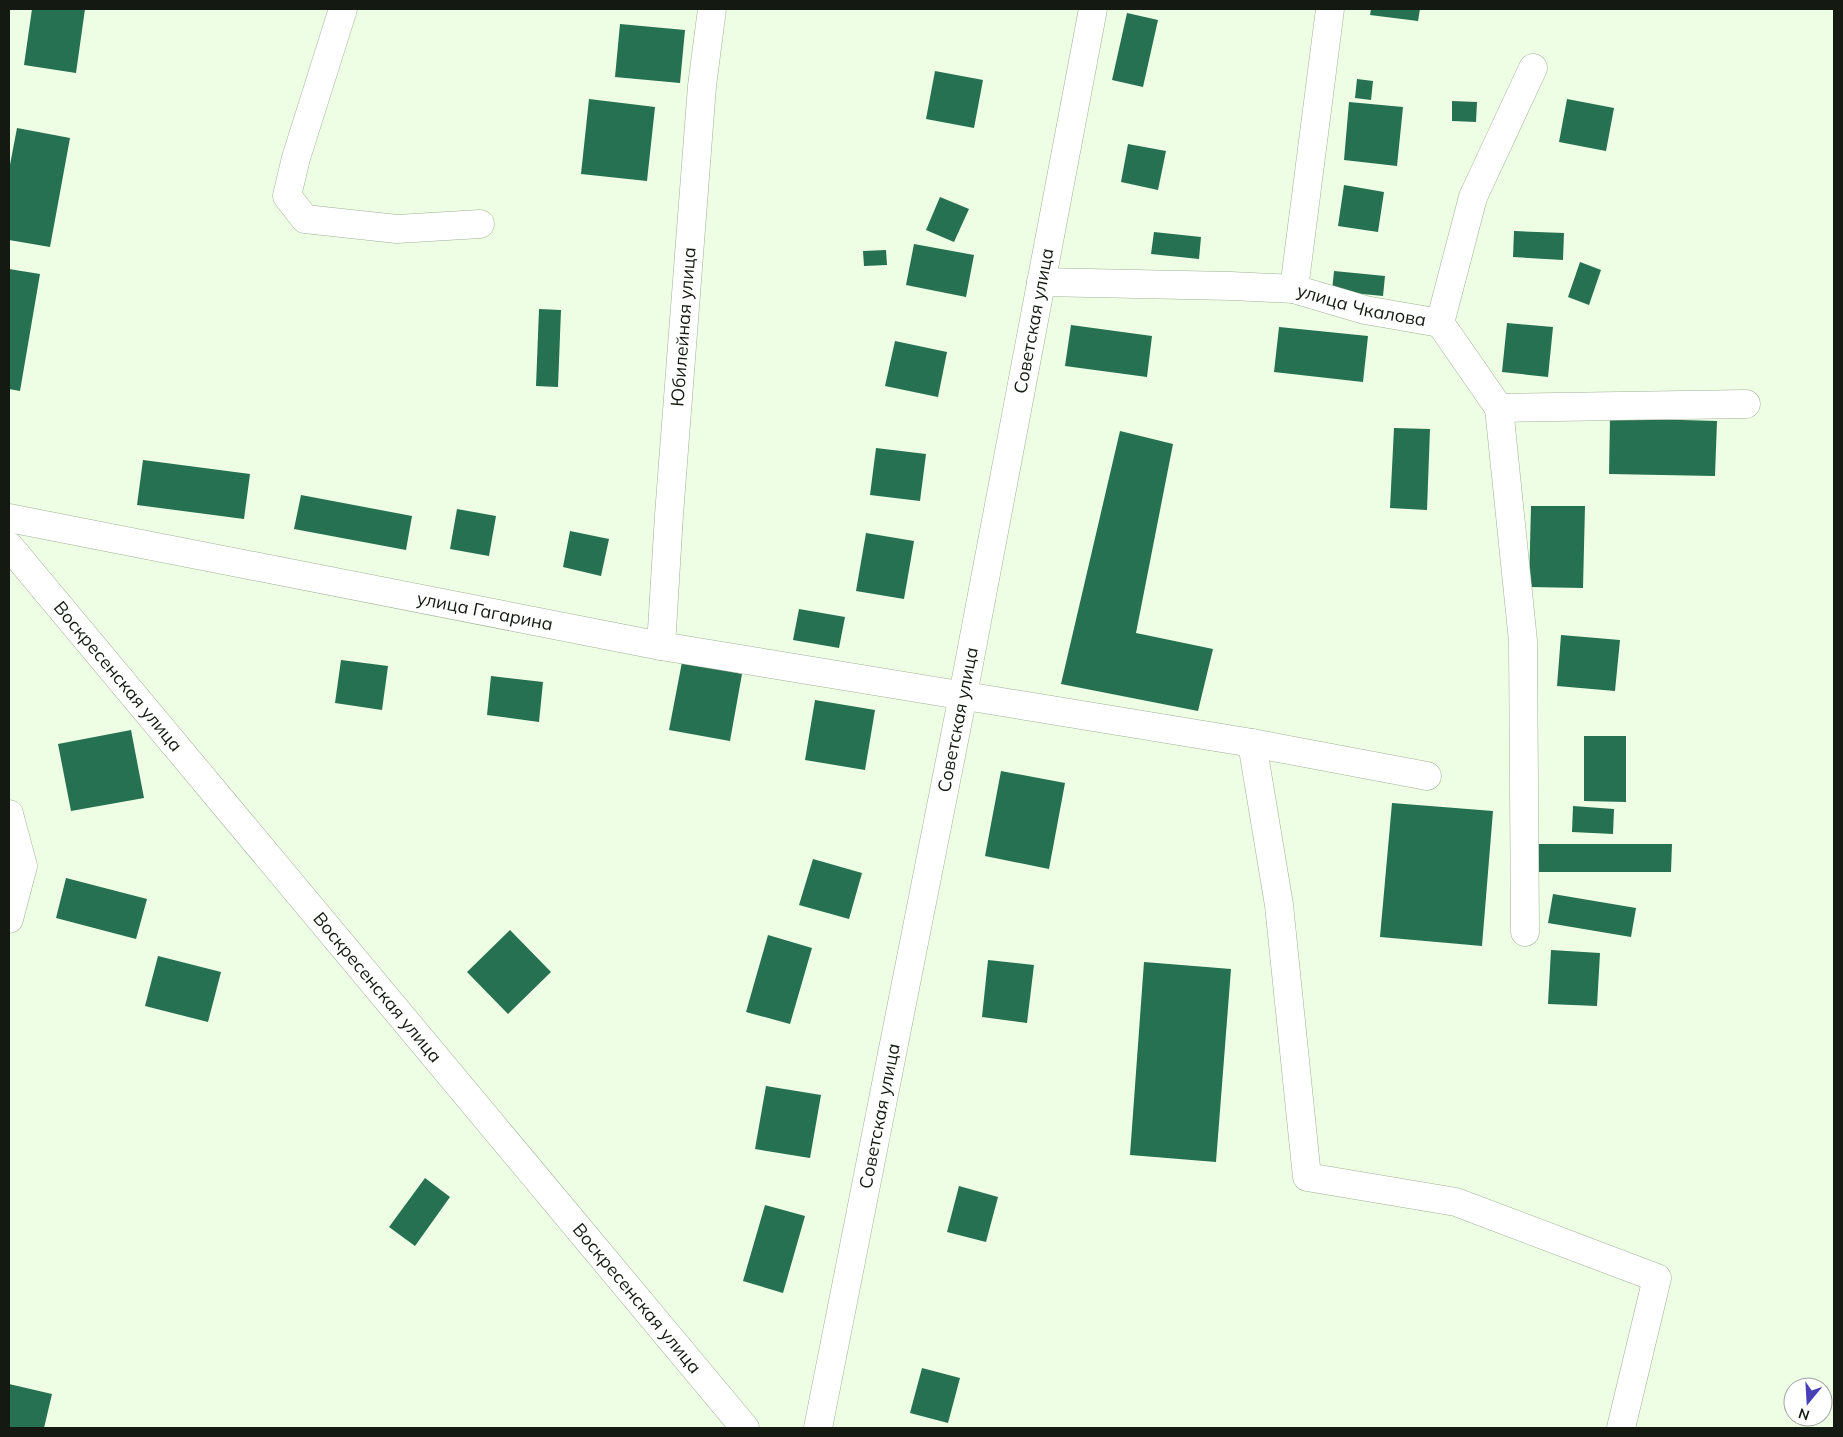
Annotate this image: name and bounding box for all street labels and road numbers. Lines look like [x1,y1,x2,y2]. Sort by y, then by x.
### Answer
street label: Юбилейная улица [665,246,701,407]
street label: Советская улица [1008,246,1058,395]
street label: улица Чкалова [1294,278,1428,331]
street label: улица Гагарина [415,586,555,636]
street label: Воскресенская улица [49,596,188,756]
street label: Советская улица [932,645,983,794]
street label: Воскресенская улица [308,907,447,1067]
street label: Советская улица [854,1041,905,1191]
street label: Воскресенская улица [568,1218,707,1378]

